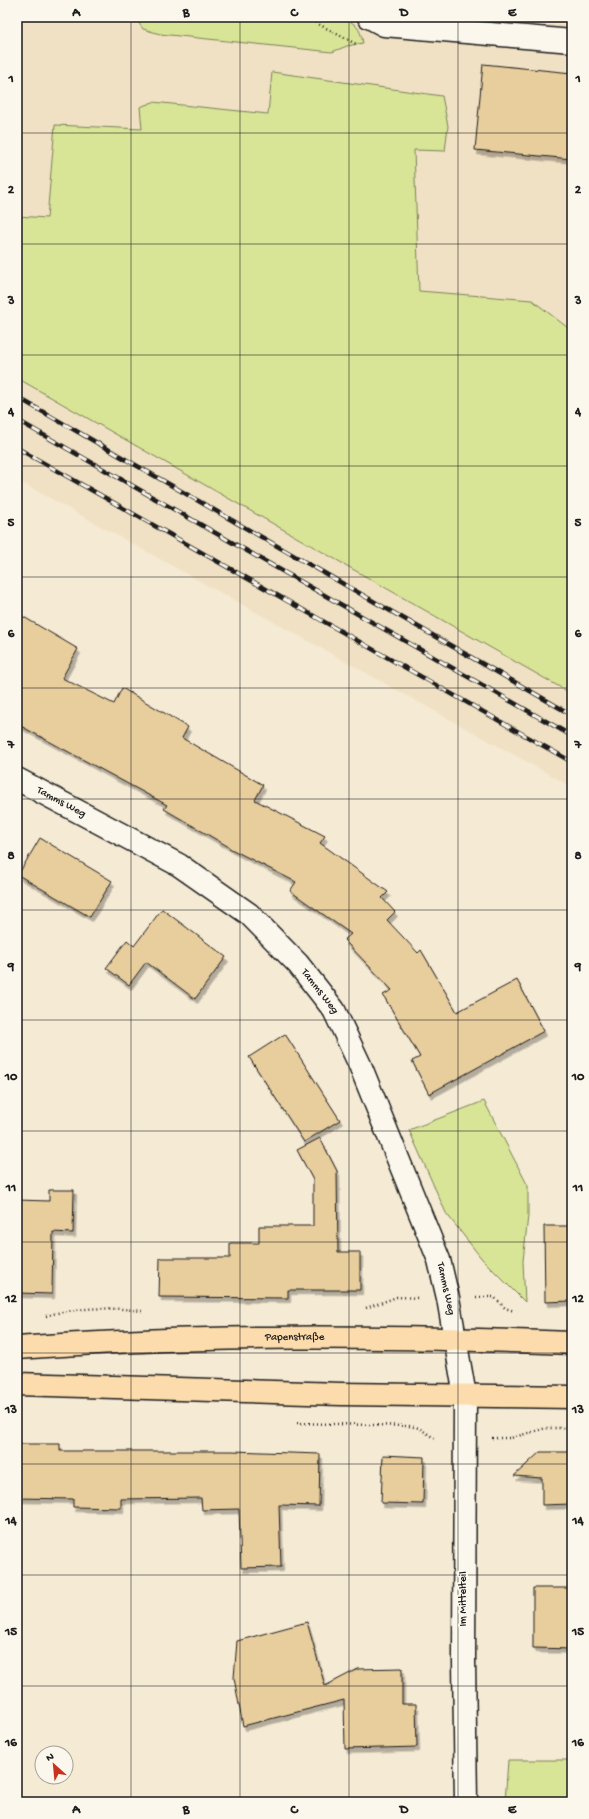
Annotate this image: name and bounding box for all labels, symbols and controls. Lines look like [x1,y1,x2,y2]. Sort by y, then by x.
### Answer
text: A [71,6,81,21]
text: B [182,6,191,21]
text: C [289,6,299,21]
text: D [399,6,409,21]
text: E [508,6,517,21]
text: 1 [7,72,14,87]
text: 1 [574,72,581,87]
text: 2 [8,183,15,198]
text: 2 [575,183,582,198]
text: 3 [7,294,15,309]
text: 3 [574,294,582,309]
text: 4 [7,405,15,420]
text: 4 [574,405,582,420]
text: 5 [8,516,15,531]
text: 5 [575,516,582,531]
text: 6 [8,627,15,642]
text: 6 [575,627,582,642]
text: 7 [7,738,16,753]
text: 7 [574,738,583,753]
street label: Tamms Weg [34,784,88,820]
text: 8 [7,849,15,864]
text: 8 [574,849,582,864]
text: 9 [7,960,15,975]
text: 9 [574,960,582,975]
street label: Tamms Weg [298,966,341,1016]
text: 10 [4,1070,18,1085]
text: 10 [571,1070,585,1085]
text: 11 [5,1181,16,1196]
text: 11 [572,1181,583,1196]
street label: Tamms Weg [434,1260,457,1316]
text: 12 [4,1292,17,1307]
text: 12 [571,1292,584,1307]
street label: Papenstraße [264,1332,325,1344]
text: 13 [4,1403,17,1418]
text: 13 [571,1403,584,1418]
text: 14 [4,1514,18,1529]
text: 14 [571,1514,585,1529]
street label: Im Mittelteil [458,1571,470,1627]
text: 15 [4,1625,17,1640]
text: 15 [571,1625,584,1640]
text: 16 [4,1736,17,1751]
text: 16 [571,1736,584,1751]
north arrow [34,1745,74,1785]
text: N [44,1751,56,1765]
text: A [71,1803,81,1818]
text: B [182,1803,191,1818]
text: C [289,1803,299,1818]
text: D [399,1803,409,1818]
text: E [508,1803,517,1818]

